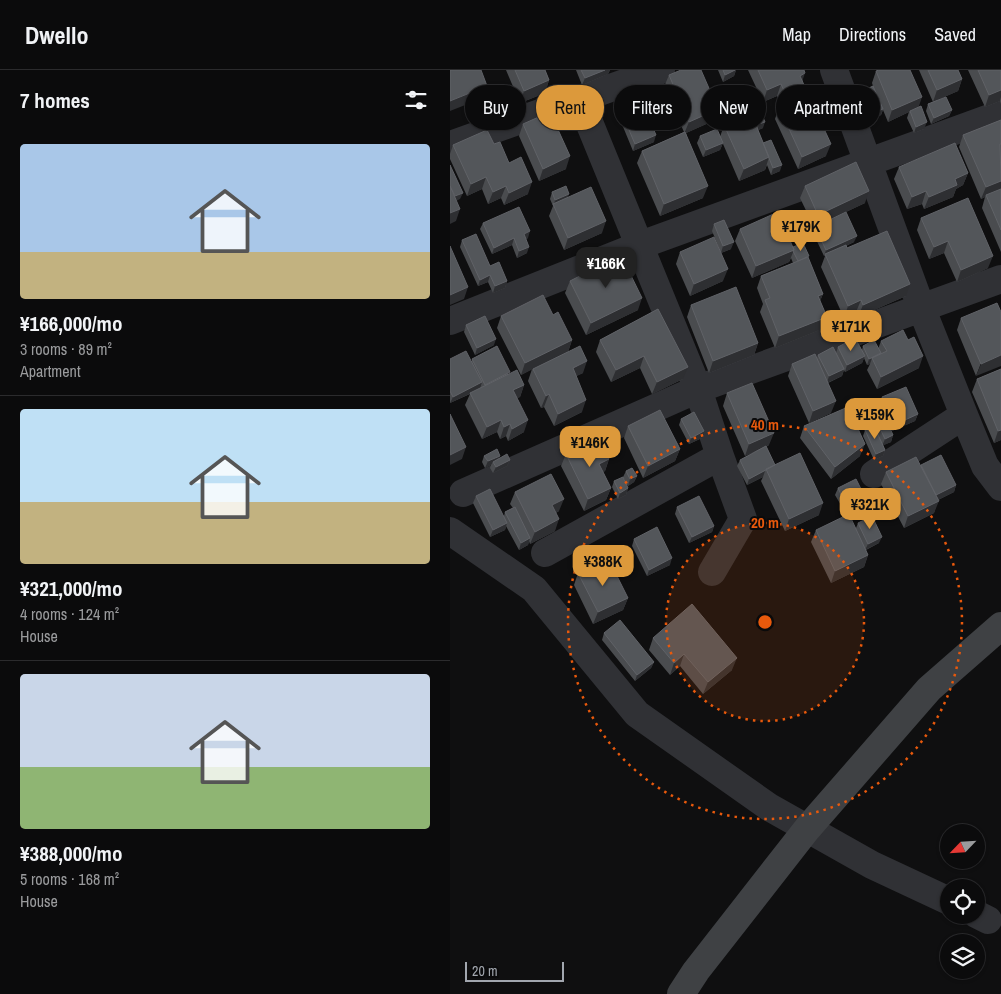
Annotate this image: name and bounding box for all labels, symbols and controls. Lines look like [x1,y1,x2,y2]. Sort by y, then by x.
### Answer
text: Dwello [25,19,88,51]
text: Map [782,22,811,47]
text: Directions [839,22,906,47]
text: Saved [934,22,976,47]
chip: Buy [465,85,526,130]
chip: Rent [536,85,604,130]
chip: Filters [614,85,691,130]
chip: New [701,85,766,130]
chip: Apartment [776,85,880,130]
text: 7 homes [20,86,90,115]
icon: filters [402,86,430,114]
icon: home [180,176,270,266]
pin: ¥179K [766,210,836,252]
text: ¥179K [782,215,820,237]
pin: ¥166K [571,246,641,289]
text: ¥166K [587,252,625,274]
text: ¥166,000/mo [20,309,122,338]
pin: ¥171K [816,310,886,352]
text: ¥171K [832,315,870,337]
text: 3 rooms · 89 m² [20,338,112,360]
text: Apartment [20,360,81,382]
pin: ¥159K [840,398,910,440]
text: ¥159K [856,403,894,425]
text: 40 m [751,414,779,435]
pin: ¥146K [555,426,625,468]
text: ¥146K [571,431,609,453]
icon: home [180,442,270,532]
pin: ¥321K [835,488,905,530]
text: ¥321K [851,493,889,515]
text: 20 m [751,512,779,533]
pin: ¥388K [568,544,638,587]
text: ¥388K [584,550,622,572]
text: ¥321,000/mo [20,574,122,603]
text: 4 rooms · 124 m² [20,603,119,625]
centre of rings [756,613,774,631]
text: House [20,625,58,647]
icon: home [180,707,270,797]
north arrow [940,824,985,869]
map controls [940,824,985,979]
text: ¥388,000/mo [20,839,122,868]
text: 5 rooms · 168 m² [20,868,119,890]
button: locate [940,879,985,924]
text: House [20,890,58,912]
button: layers [940,934,985,979]
scale bar [465,959,564,982]
text: 20 m [472,962,498,980]

